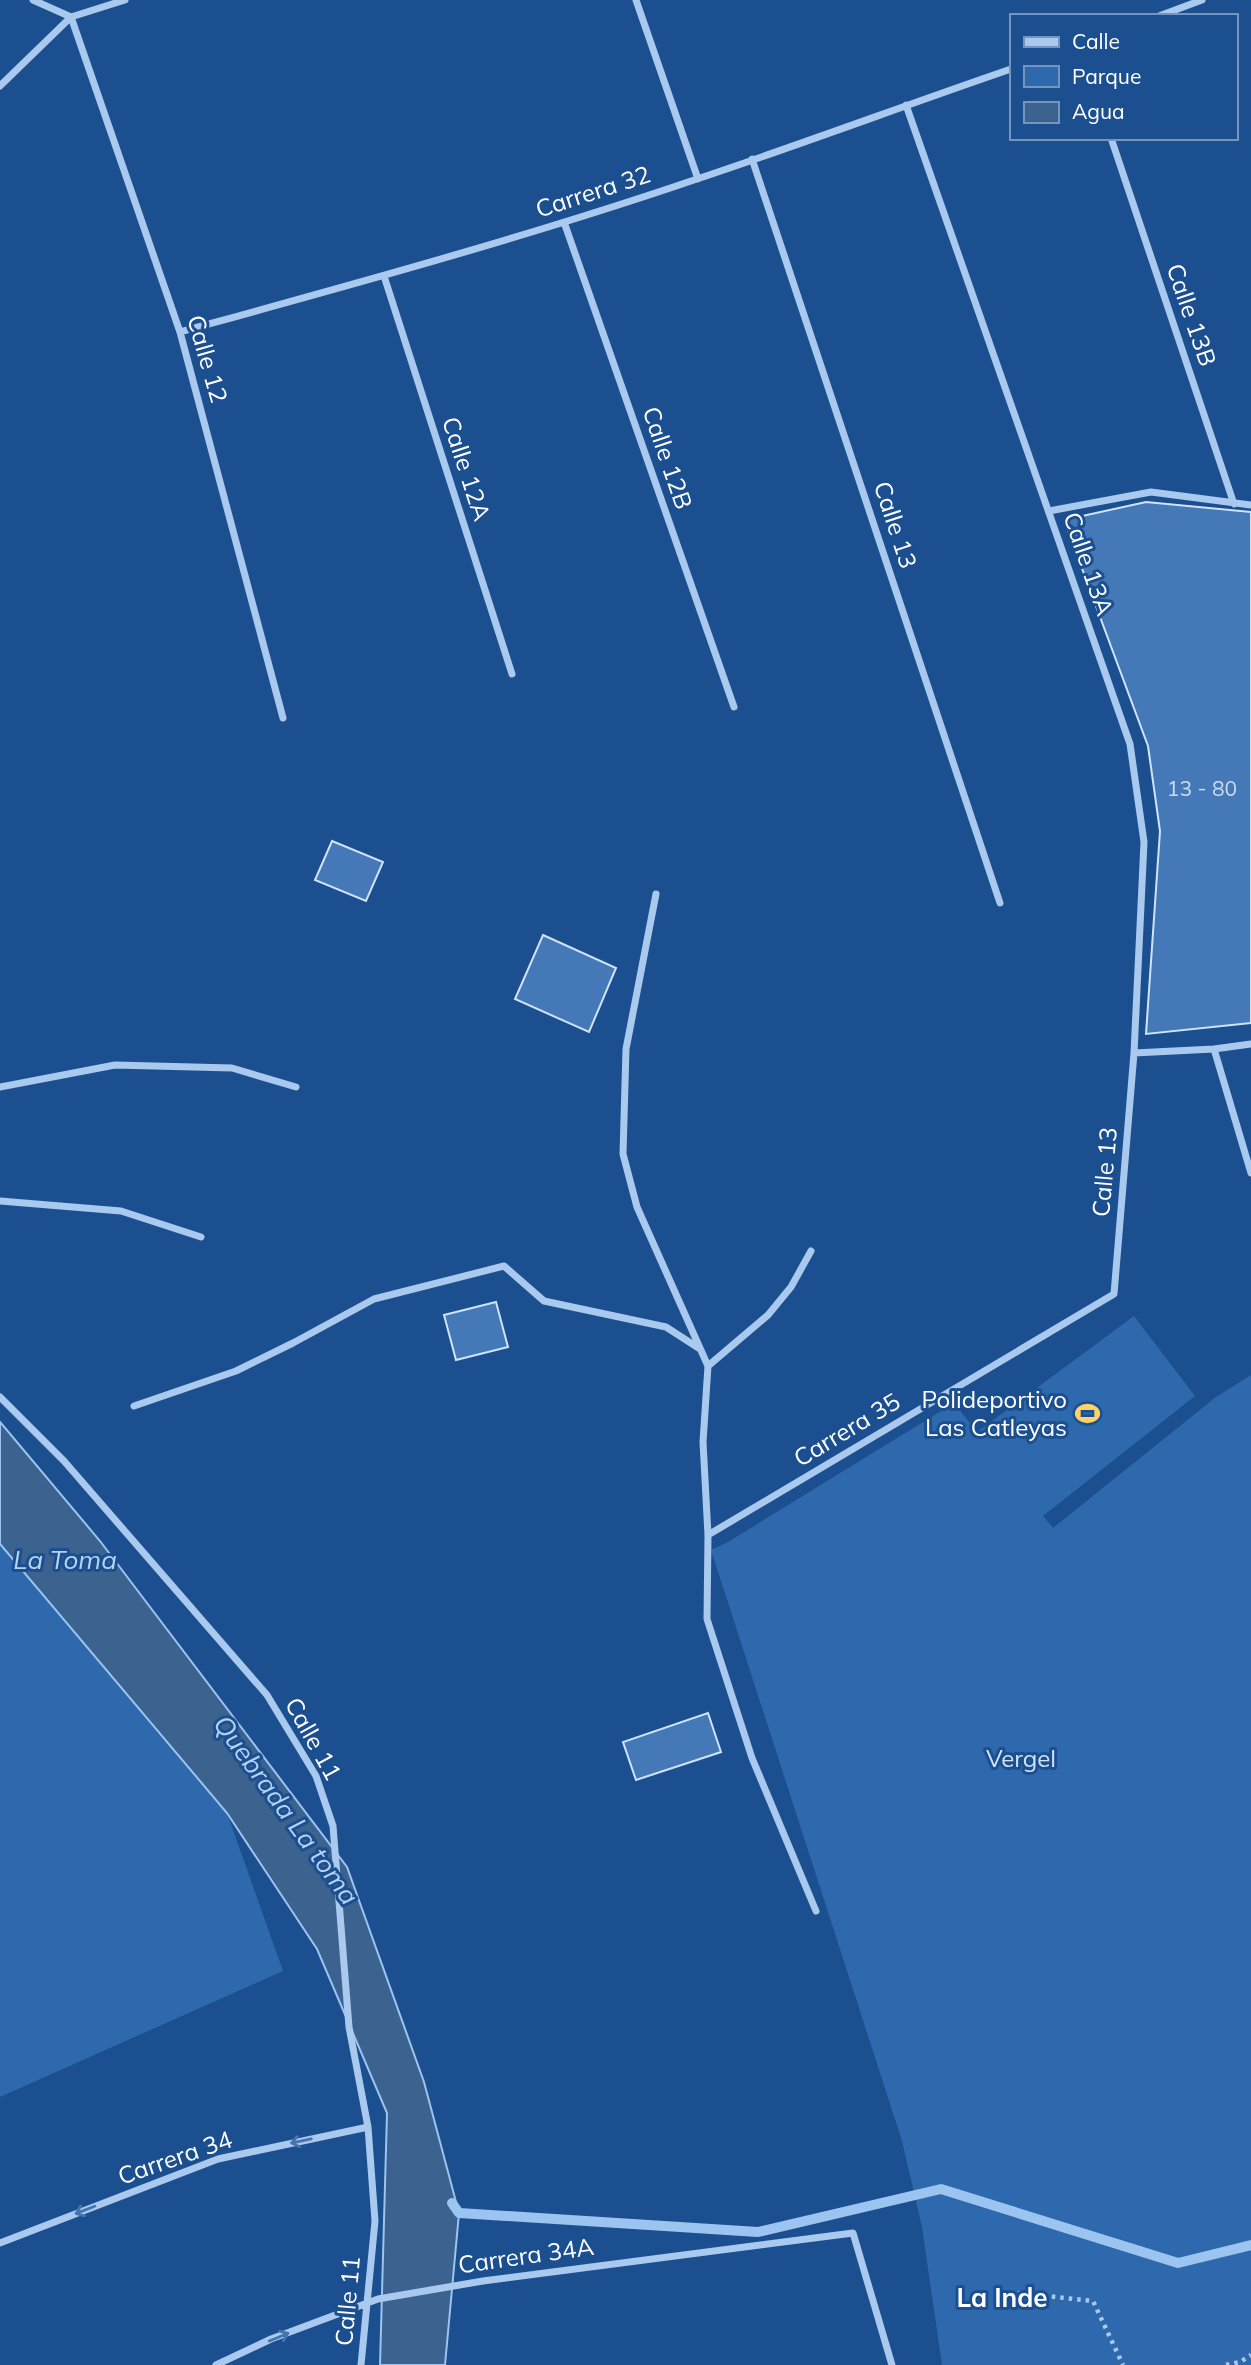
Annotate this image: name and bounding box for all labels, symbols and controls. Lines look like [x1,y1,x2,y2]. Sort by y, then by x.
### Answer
legend [1010,14,1237,140]
text: Calle [1072,28,1120,54]
text: Parque [1072,63,1141,89]
text: Agua [1072,98,1125,124]
street label: Carrera 32 [532,158,654,224]
street label: Calle 13B [1160,260,1223,370]
street label: Calle 12 [181,311,235,406]
street label: Calle 12B [636,403,699,513]
street label: Calle 12A [436,413,498,525]
street label: Calle 13 [868,477,924,572]
street label: Calle 13A [1057,508,1121,620]
house number: 13 - 80 [1167,775,1237,801]
street label: Calle 13 [1085,1126,1123,1218]
place label: Polideportivo Las Catleyas [921,1384,1067,1442]
street label: Carrera 35 [788,1386,905,1473]
sports icon: Polideportivo Las Catleyas [1073,1400,1101,1428]
water label: La Toma [13,1543,117,1576]
street label: Calle 11 [279,1692,349,1785]
water label: Quebrada La toma [206,1708,366,1911]
park label: Vergel [986,1743,1056,1773]
street label: Carrera 34 [114,2124,236,2191]
one-way arrow [290,2135,313,2149]
one-way arrow [75,2205,96,2218]
street label: Carrera 34A [456,2231,596,2279]
street label: Calle 11 [328,2255,366,2347]
district label: La Inde [956,2281,1048,2314]
one-way arrow [267,2329,289,2342]

